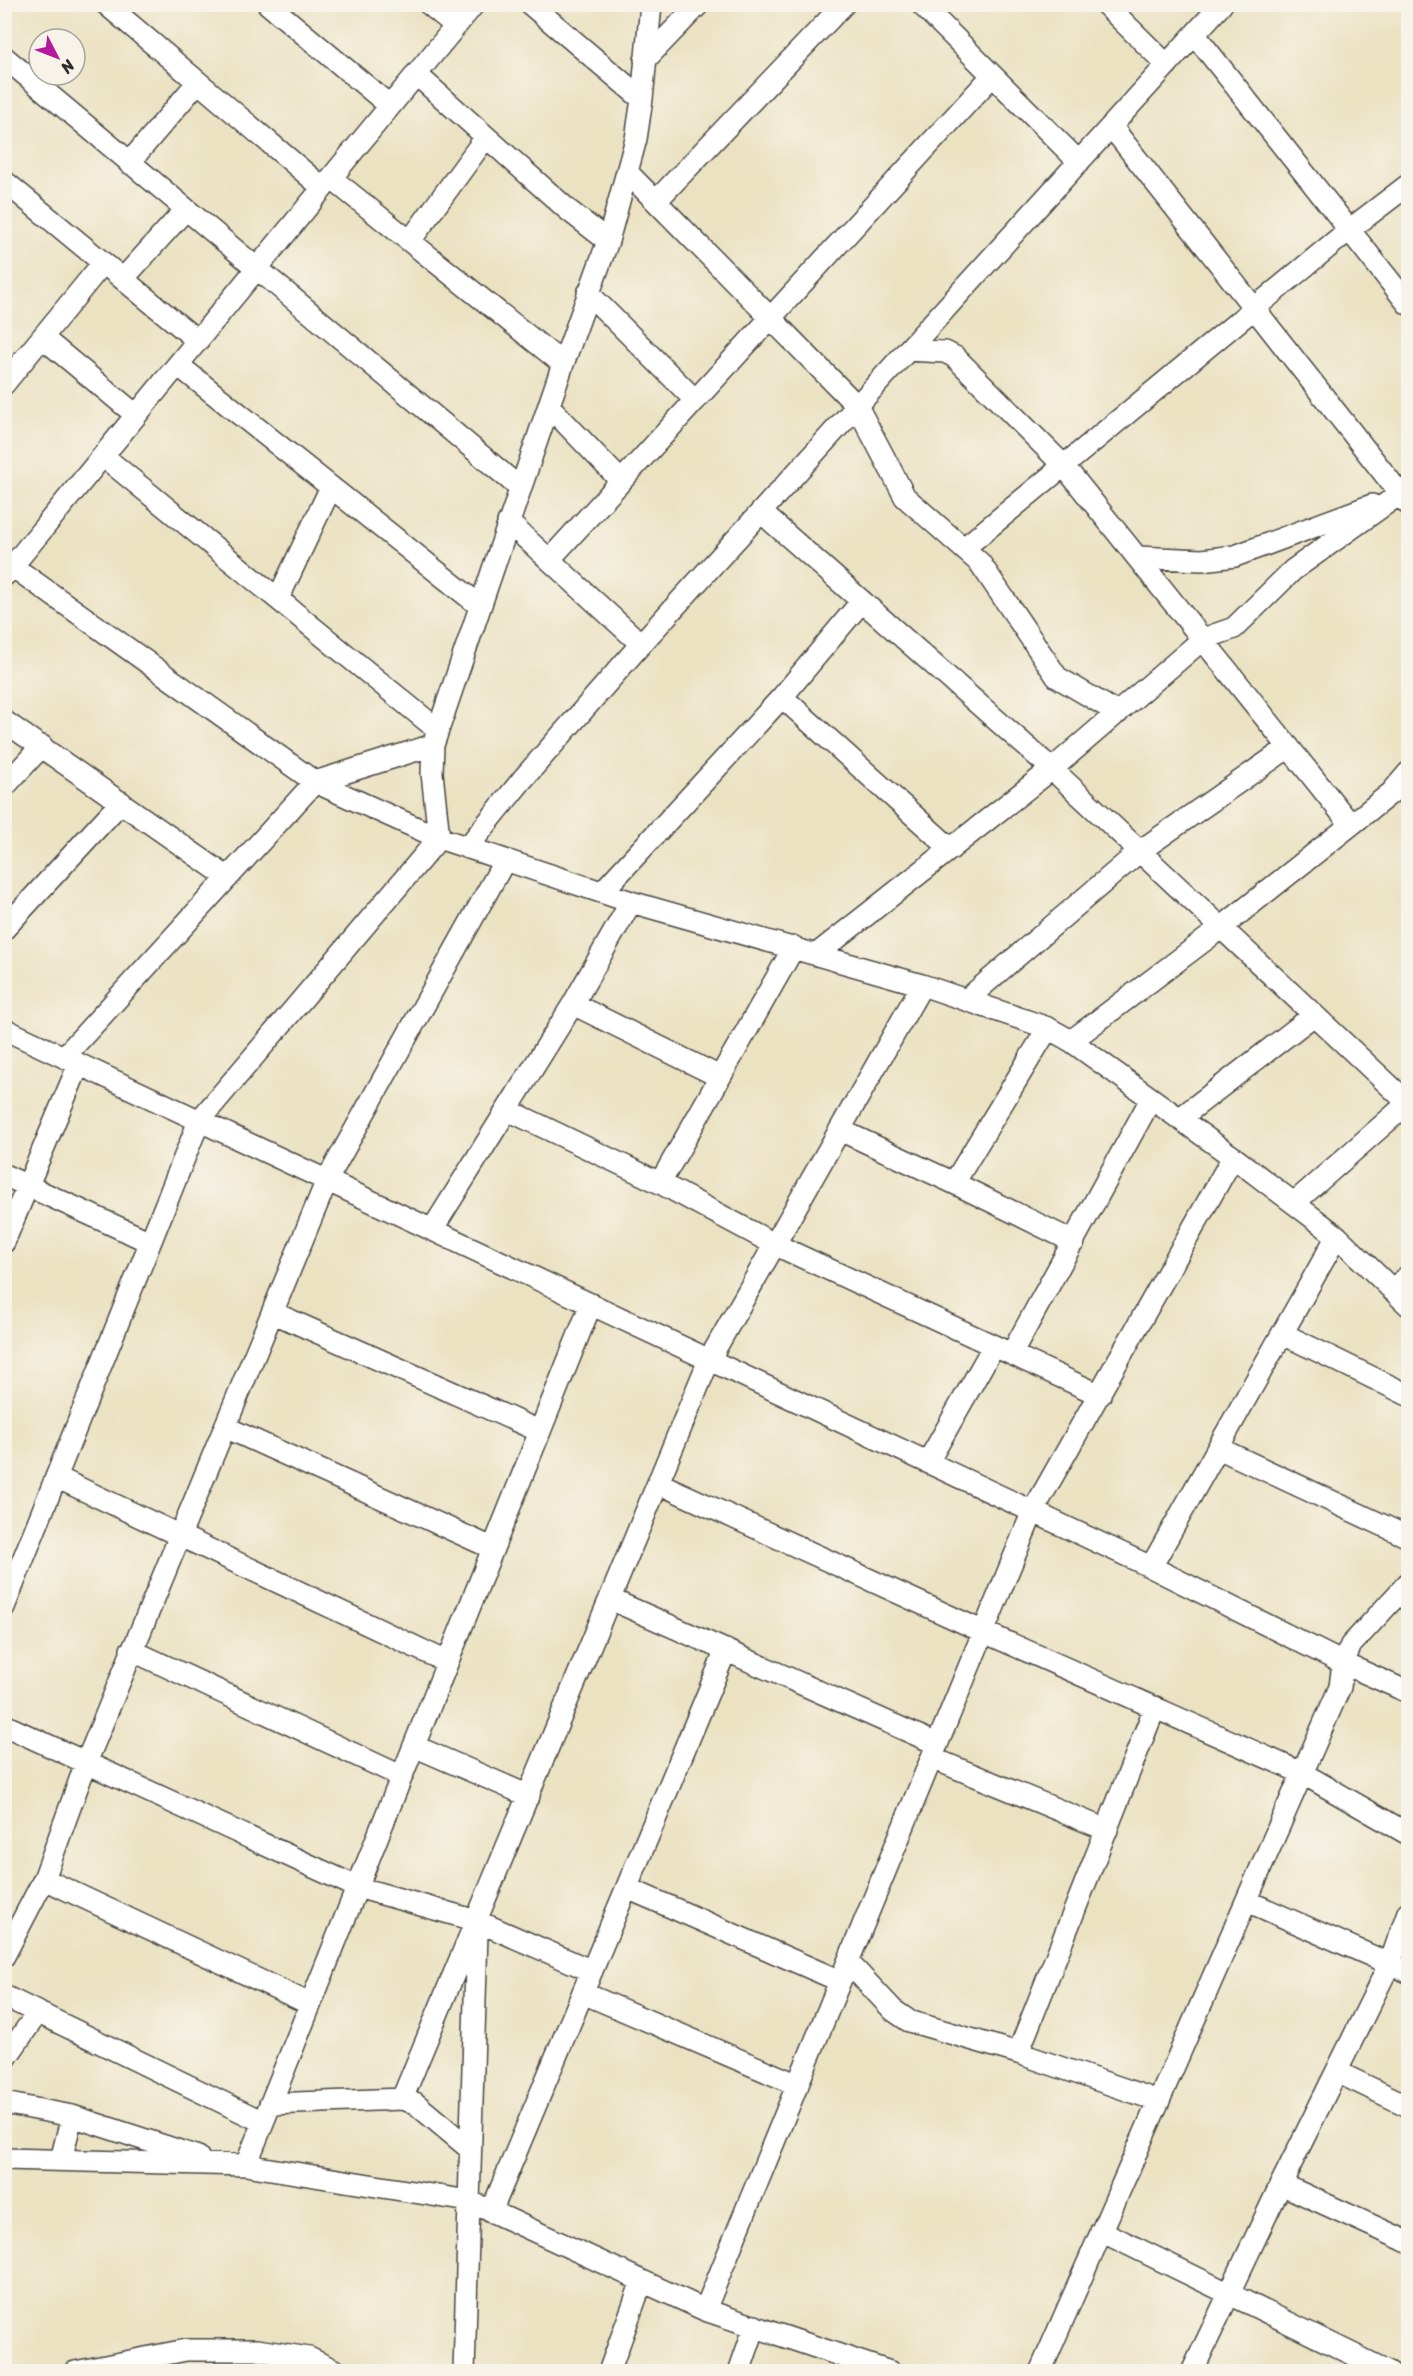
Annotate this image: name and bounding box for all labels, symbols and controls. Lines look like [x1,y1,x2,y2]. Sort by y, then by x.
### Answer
north arrow [27,27,87,87]
text: N [53,52,83,81]

